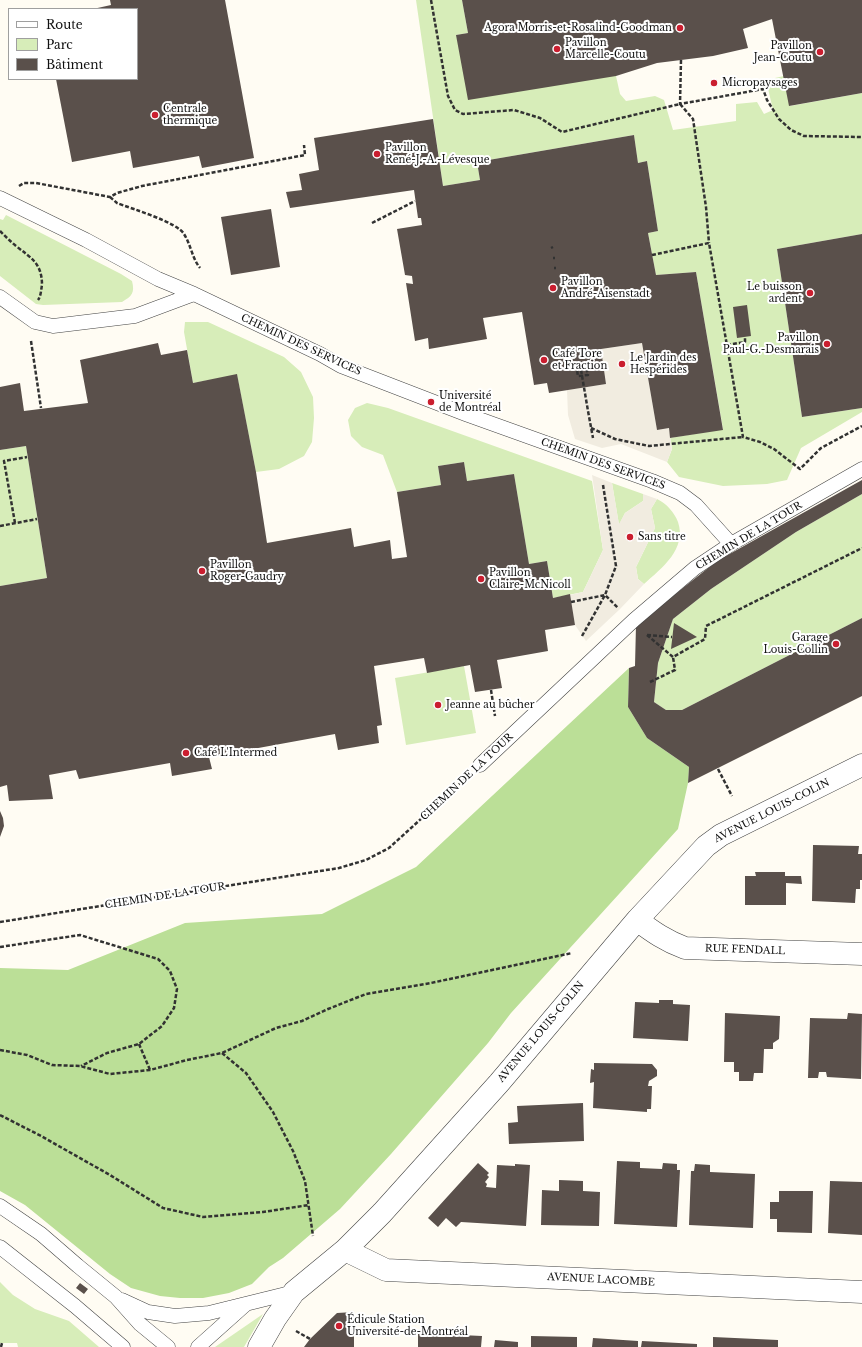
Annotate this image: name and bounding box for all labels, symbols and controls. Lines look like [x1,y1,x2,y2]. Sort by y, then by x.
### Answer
legend [8,8,138,80]
text: Route [46,17,83,32]
place label: Agora Morris-et-Rosalind-Goodman [484,22,672,34]
marker: Agora Morris-et-Rosalind-Goodman [675,23,685,33]
text: Parc [46,37,73,52]
place label: Pavillon Marcelle-Coutu [565,37,646,60]
place label: Pavillon Jean-Coutu [754,40,812,64]
marker: Pavillon Marcelle-Coutu [552,44,562,54]
marker: Pavillon Jean-Coutu [815,47,825,57]
text: Bâtiment [46,57,103,72]
place label: Micropaysages [722,77,798,89]
marker: Micropaysages [709,78,719,88]
place label: Centrale thermique [163,103,217,126]
marker: Centrale thermique [150,110,160,120]
place label: Pavillon René-J.-A.-Lévesque [385,142,490,166]
marker: Pavillon René-J.-A.-Lévesque [372,149,382,159]
place label: Pavillon André-Aisenstadt [561,276,650,300]
place label: Le buisson ardent [747,281,802,304]
marker: Pavillon André-Aisenstadt [548,283,558,293]
marker: Le buisson ardent [805,288,815,298]
street label: CHEMIN DES SERVICES [239,312,363,378]
place label: Pavillon Paul-G.-Desmarais [723,332,819,356]
marker: Pavillon Paul-G.-Desmarais [822,339,832,349]
place label: Café Tore et Fraction [552,348,607,372]
place label: Le Jardin des Hespérides [630,352,697,376]
marker: Café Tore et Fraction [539,355,549,365]
marker: Le Jardin des Hespérides [617,359,627,369]
place label: Université de Montréal [439,390,501,414]
marker: Université de Montréal [426,397,436,407]
street label: CHEMIN DES SERVICES [539,436,667,492]
street label: CHEMIN DE LA TOUR [694,499,804,573]
place label: Sans titre [638,531,686,543]
marker: Sans titre [625,532,635,542]
place label: Pavillon Roger-Gaudry [210,559,284,582]
marker: Pavillon Roger-Gaudry [197,566,207,576]
place label: Pavillon Claire-McNicoll [489,567,571,590]
marker: Pavillon Claire-McNicoll [476,574,486,584]
place label: Garage Louis-Collin [764,632,828,656]
marker: Garage Louis-Collin [831,639,841,649]
place label: Jeanne au bûcher [446,699,534,711]
marker: Jeanne au bûcher [433,700,443,710]
street label: CHEMIN DE LA TOUR [418,731,516,823]
place label: Café L'Intermed [194,747,277,759]
marker: Café L'Intermed [181,748,191,758]
street label: AVENUE LOUIS-COLIN [712,777,832,845]
street label: CHEMIN DE LA TOUR [104,881,226,911]
street label: RUE FENDALL [705,943,785,957]
street label: AVENUE LOUIS-COLIN [495,979,587,1085]
street label: AVENUE LACOMBE [547,1271,655,1289]
place label: Édicule Station Université-de-Montréal [347,1314,468,1338]
marker: Édicule Station Université-de-Montréal [334,1321,344,1331]

